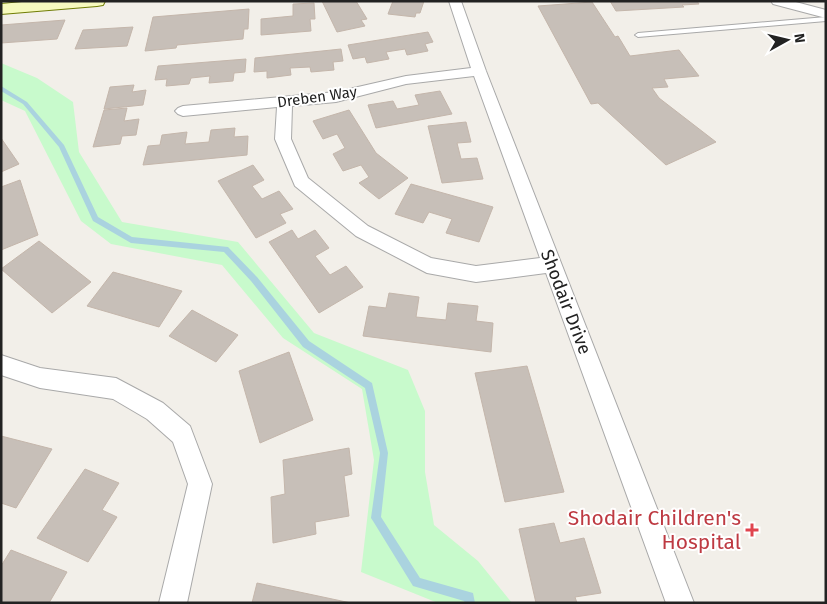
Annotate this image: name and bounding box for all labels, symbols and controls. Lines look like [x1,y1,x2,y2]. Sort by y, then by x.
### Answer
north arrow [762,15,812,65]
text: N [790,32,808,44]
street label: Dreben Way [276,82,359,111]
street label: Shodair Drive [536,247,596,357]
place label: Shodair Children's Hospital [568,505,741,555]
marker: Shodair Children's Hospital [745,523,759,537]

